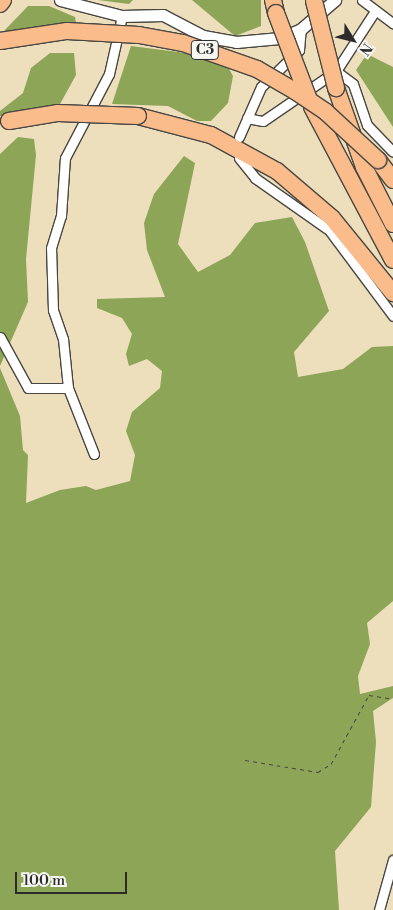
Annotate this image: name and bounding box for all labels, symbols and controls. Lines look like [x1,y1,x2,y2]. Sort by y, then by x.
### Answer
north arrow [328,15,378,65]
road number: C3 [190,38,220,62]
text: N [355,39,376,59]
scale bar [18,862,130,894]
text: 100 m [23,871,65,890]

